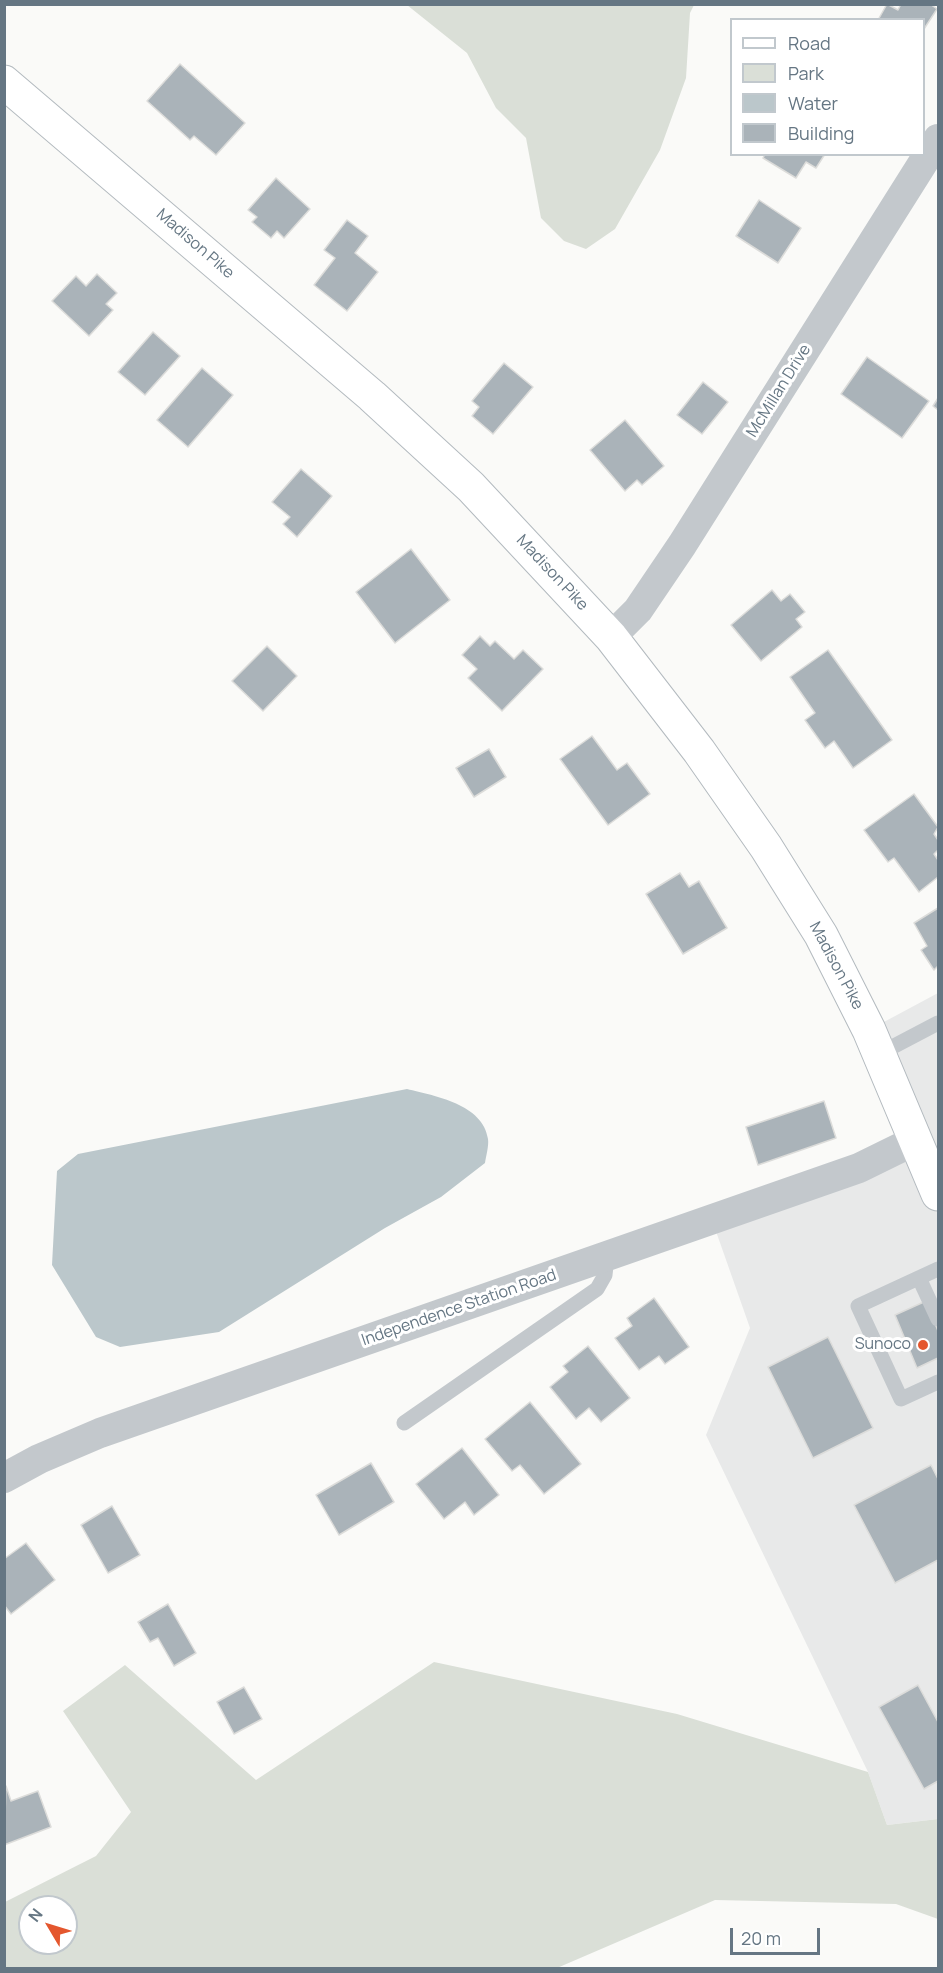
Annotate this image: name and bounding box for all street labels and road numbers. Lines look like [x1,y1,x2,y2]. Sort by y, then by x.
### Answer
street label: Madison Pike [152,205,238,283]
street label: McMillan Drive [743,341,815,441]
street label: Madison Pike [512,531,592,615]
street label: Madison Pike [805,919,867,1013]
street label: Independence Station Road [359,1266,559,1350]

